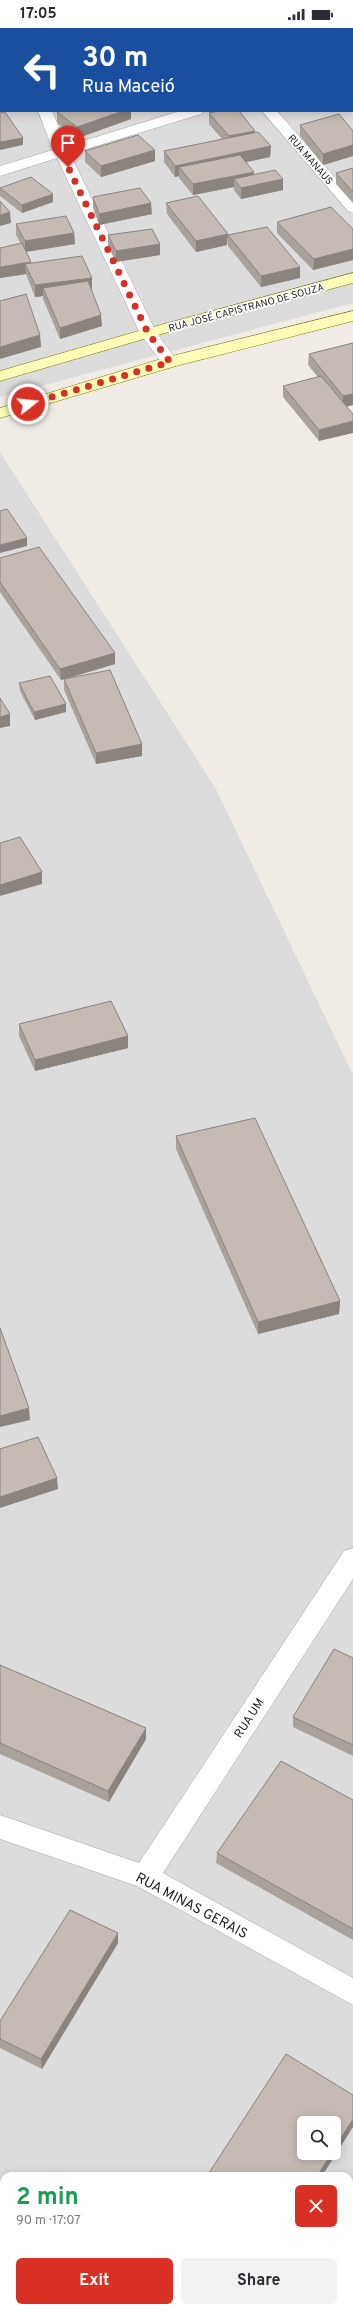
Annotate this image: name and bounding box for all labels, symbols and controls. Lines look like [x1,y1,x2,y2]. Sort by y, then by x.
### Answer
text: 17:05 [20,5,57,24]
text: 30 m [82,41,148,77]
icon: left [16,44,68,96]
text: Rua Maceió [82,76,175,99]
pin [51,126,85,167]
icon: arrive [57,132,79,154]
street label: RUA MANAUS [285,132,335,188]
street label: RUA JOSÉ CAPISTRANO DE SOUZA [167,281,326,336]
position arrow [7,383,49,425]
street label: RUA UM [231,1696,269,1741]
street label: RUA MINAS GERAIS [132,1870,250,1943]
map controls [297,2116,341,2160]
button: search [297,2116,341,2160]
text: 2 min [16,2183,79,2213]
button: close [295,2185,337,2227]
text: 90 m · 17:07 [16,2213,81,2229]
button: Exit [16,2258,173,2304]
button: Share [181,2258,337,2304]

